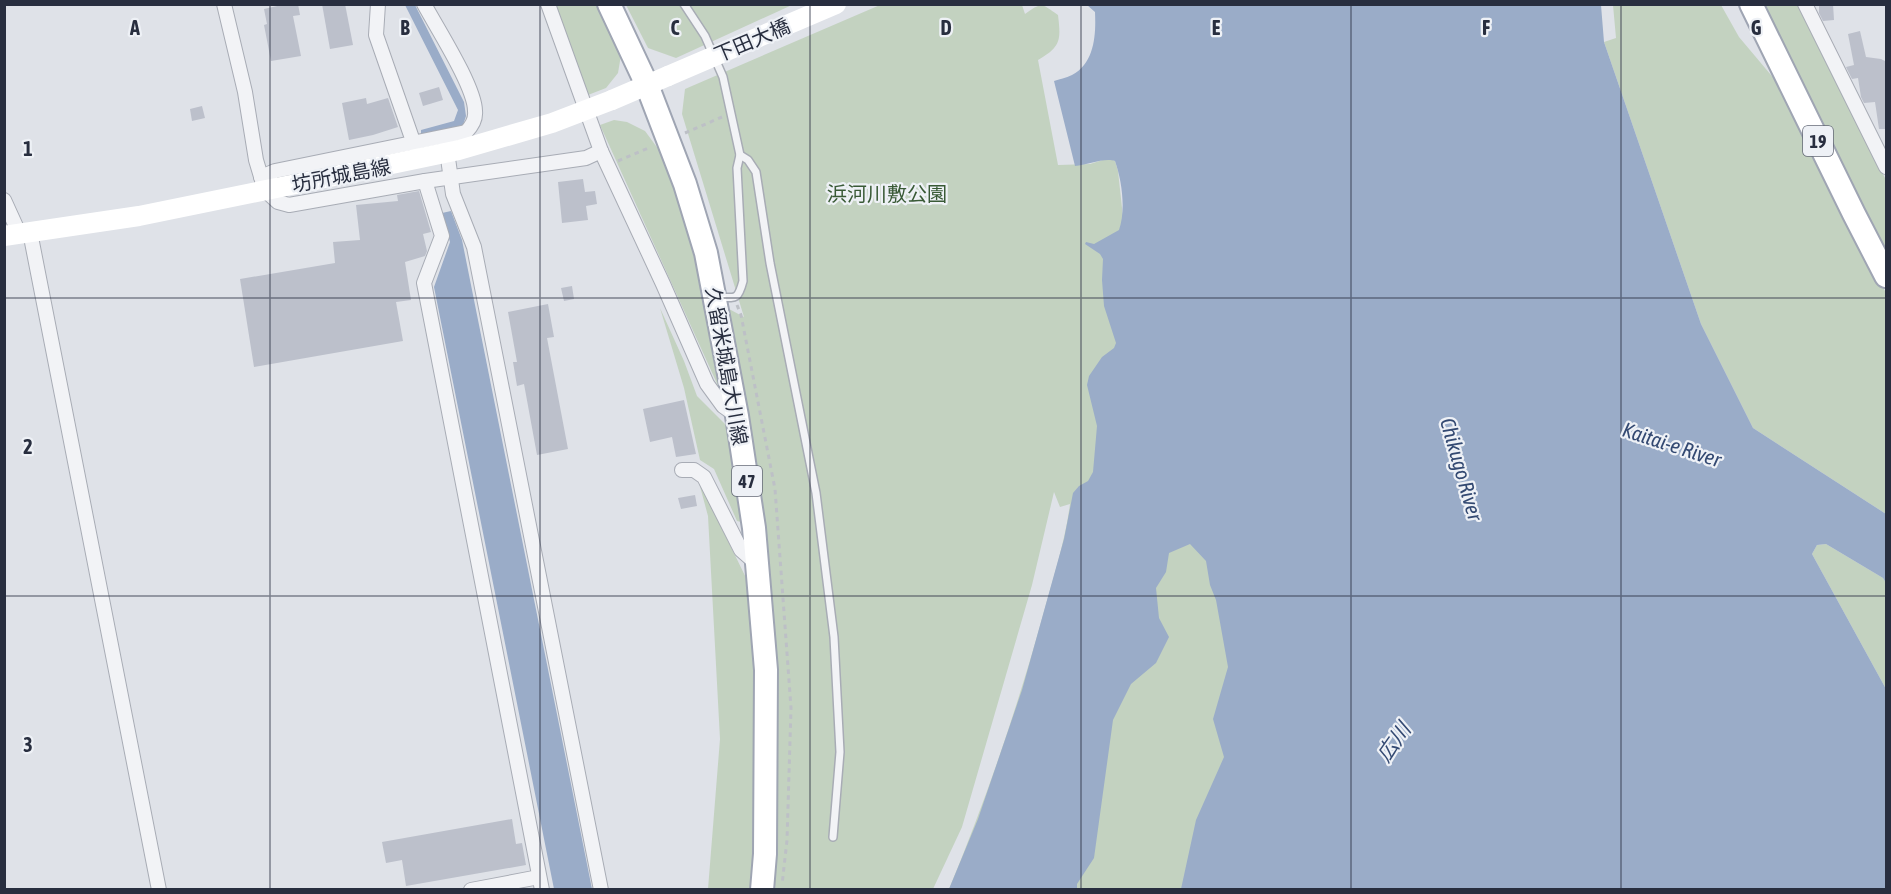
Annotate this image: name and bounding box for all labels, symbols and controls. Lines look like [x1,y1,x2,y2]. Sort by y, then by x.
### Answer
street label: 下田大橋 [711,14,793,66]
text: A [129,16,140,39]
text: B [400,16,410,39]
text: C [671,16,680,39]
text: D [940,16,952,39]
text: E [1212,16,1221,39]
text: F [1482,16,1490,39]
text: G [1751,16,1762,39]
road number: 19 [1803,126,1833,156]
text: 1 [23,137,33,160]
street label: 坊所城島線 [290,154,392,196]
park label: 浜河川敷公園 [827,182,947,205]
street label: 久留米城島大川線 [702,285,752,447]
water label: Chikugo River [1436,415,1488,524]
water label: Kaitai-e River [1620,417,1725,471]
text: 2 [23,435,33,458]
road number: 47 [732,466,762,496]
water label: 広川 [1371,716,1416,766]
text: 3 [23,733,33,756]

